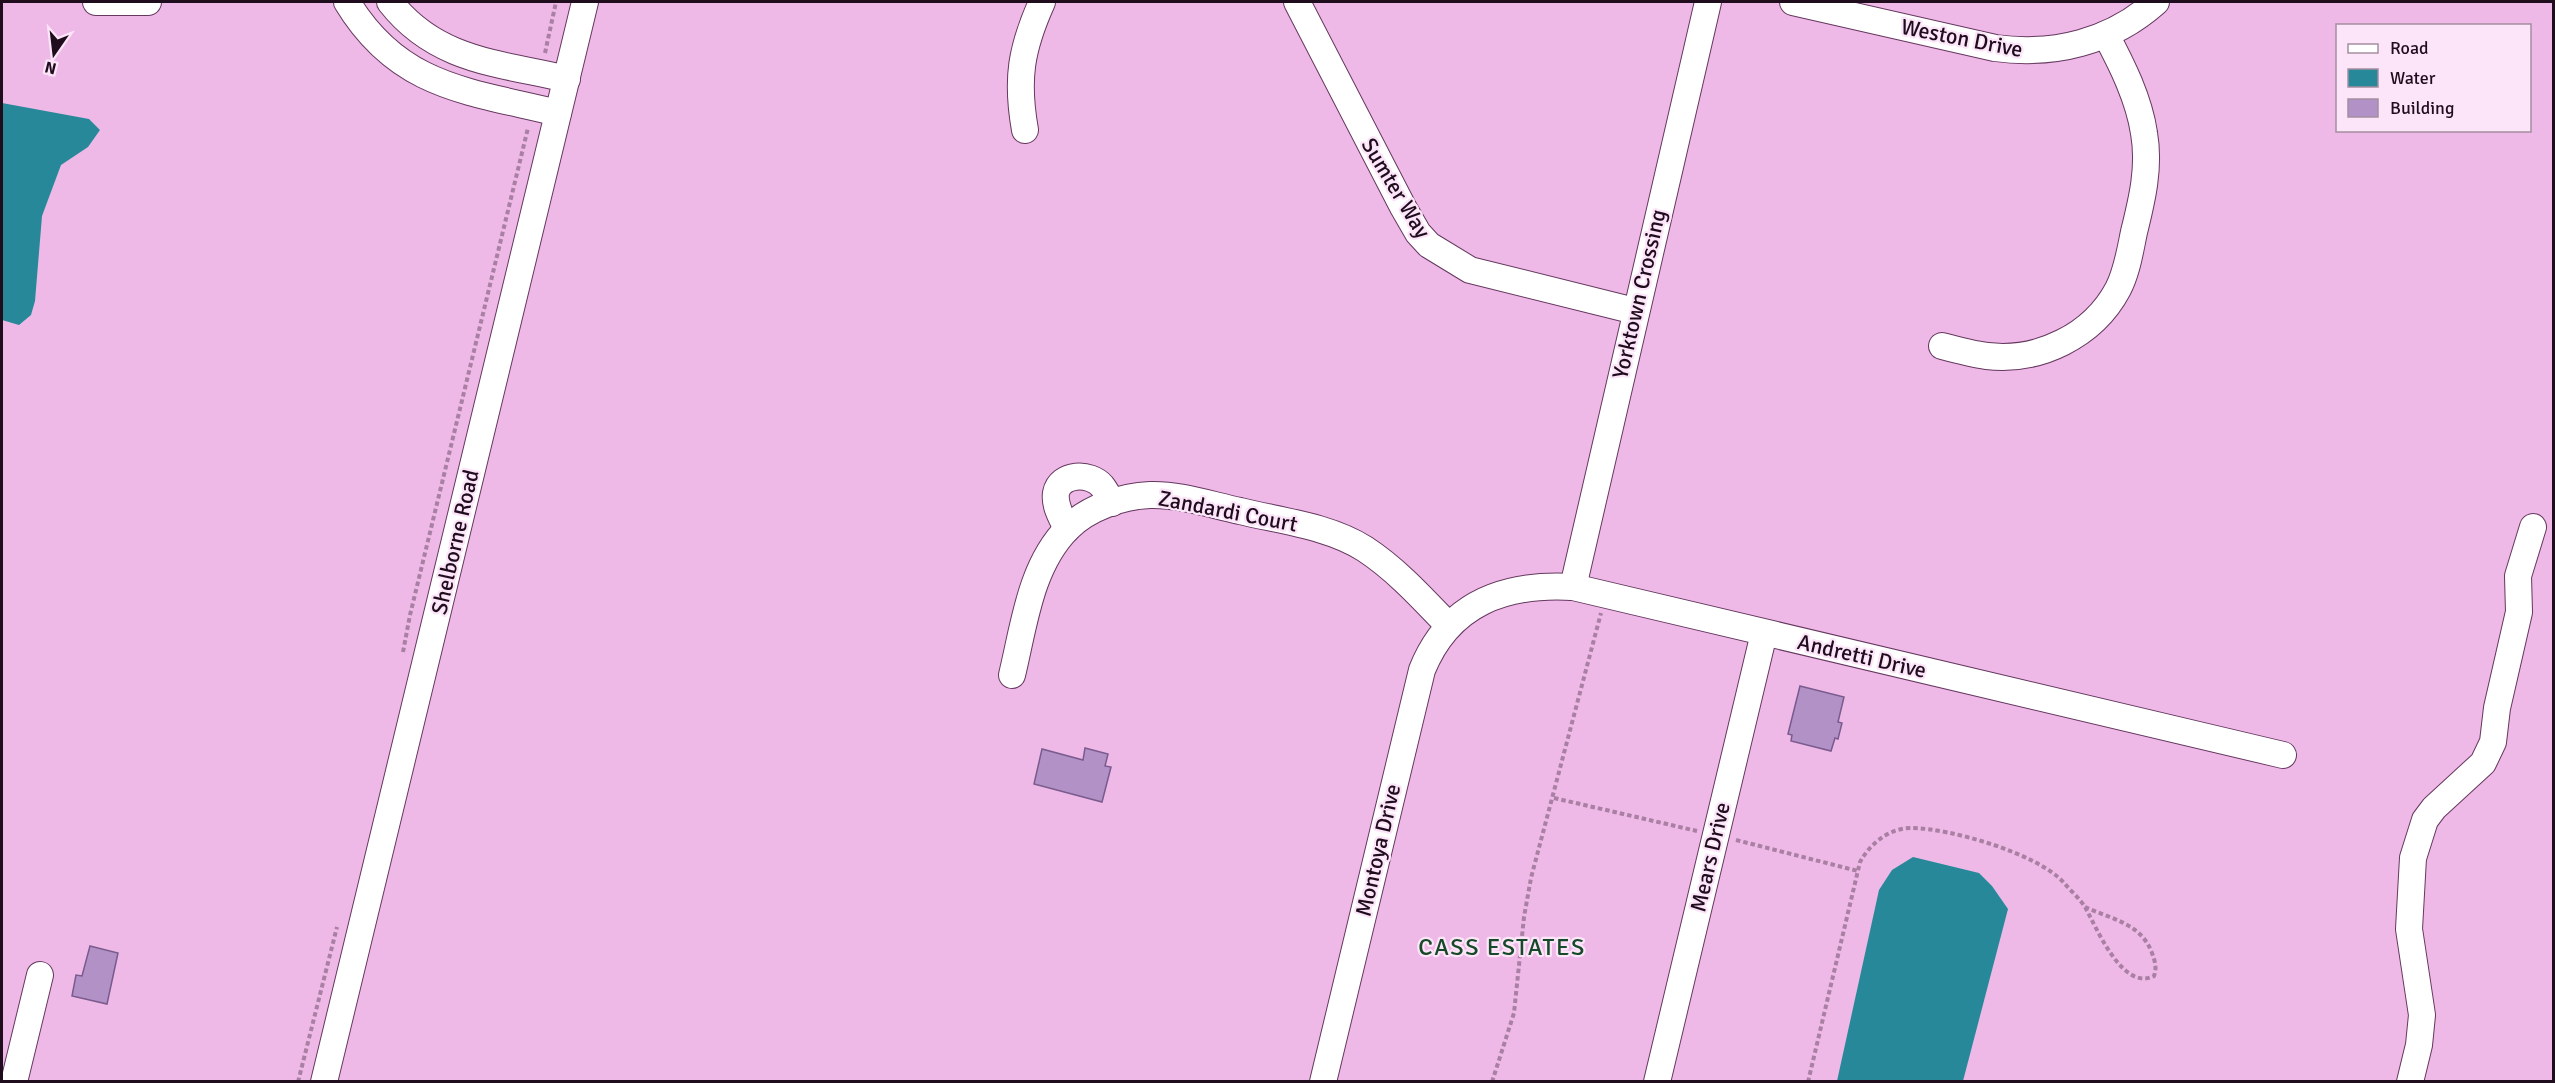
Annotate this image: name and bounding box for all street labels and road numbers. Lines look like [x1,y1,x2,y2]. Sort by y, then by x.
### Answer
street label: Weston Drive [1899,13,2025,63]
street label: Sumter Way [1356,133,1437,244]
street label: Yorktown Crossing [1606,207,1672,381]
street label: Shelborne Road [425,467,485,617]
street label: Zandardi Court [1156,484,1300,538]
street label: Andretti Drive [1795,628,1929,684]
street label: Montoya Drive [1350,781,1406,919]
street label: Mears Drive [1684,800,1736,914]

